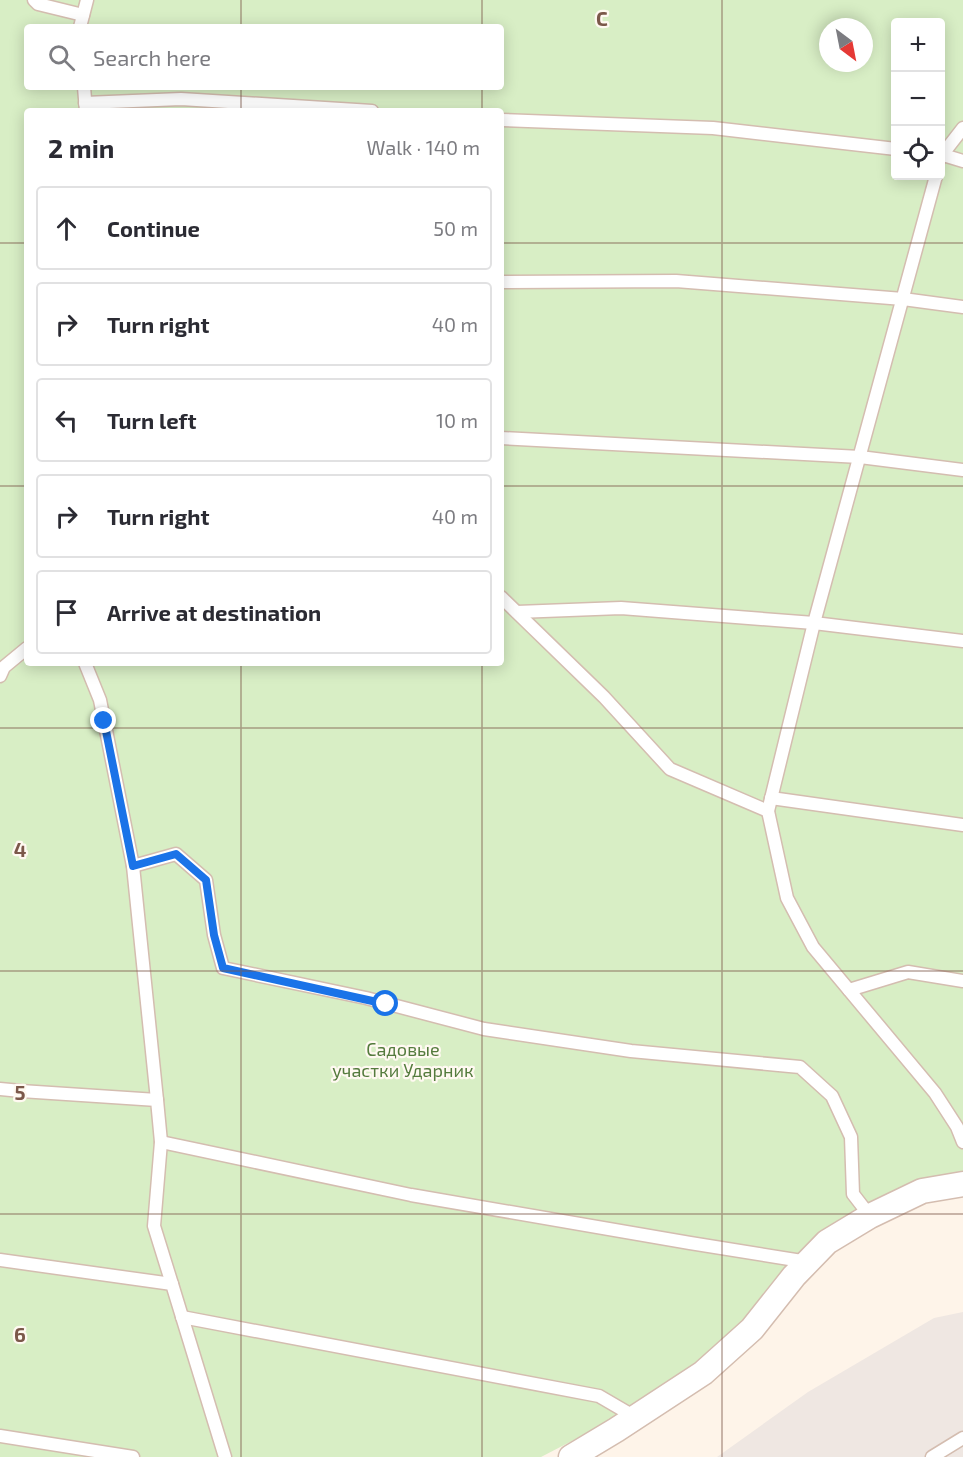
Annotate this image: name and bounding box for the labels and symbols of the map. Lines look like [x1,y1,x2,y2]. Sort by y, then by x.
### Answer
text: C [596,6,608,30]
north arrow [819,18,873,72]
route end [90,707,116,733]
text: 4 [14,837,27,861]
route start [372,990,398,1016]
park label: Садовые участки Ударник [332,1038,474,1081]
text: 5 [14,1080,26,1104]
text: 6 [14,1322,26,1346]

